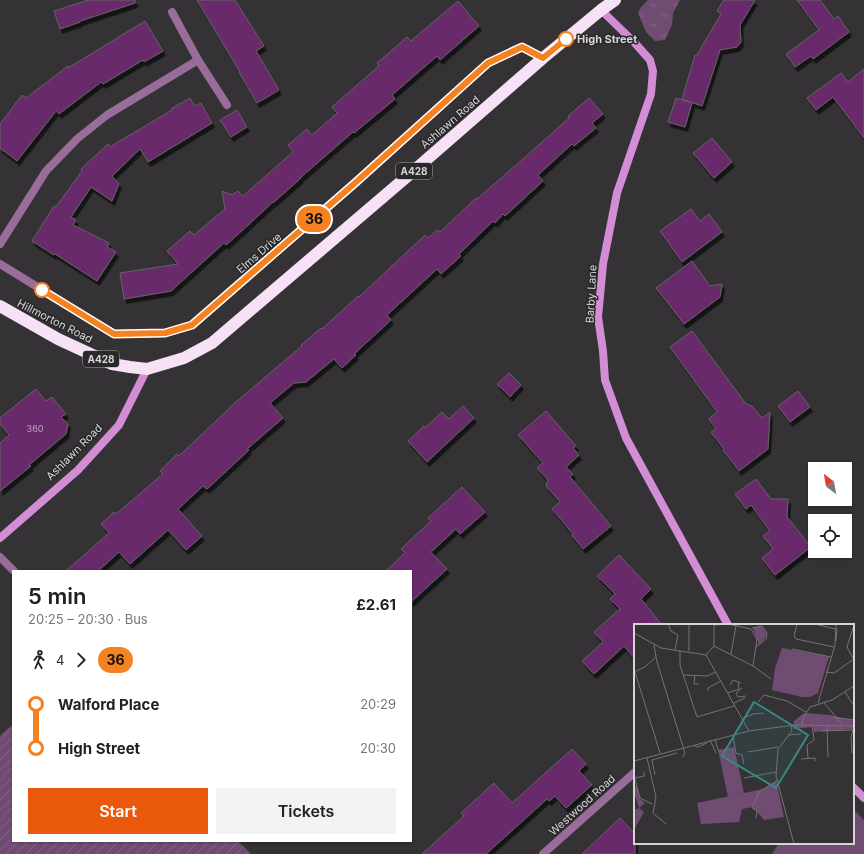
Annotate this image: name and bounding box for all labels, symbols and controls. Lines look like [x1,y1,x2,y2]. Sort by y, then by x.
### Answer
marker: High Street [558,31,574,47]
place label: High Street [577,32,637,46]
street label: Ashlawn Road [418,92,482,152]
road number: A428 [396,163,432,179]
line badge: 36 [296,206,332,232]
text: 36 [305,210,323,227]
street label: Elms Drive [234,230,284,276]
street label: Barby Lane [582,264,600,324]
unlabelled marker [34,282,50,298]
street label: Hillmorton Road [15,296,95,346]
road number: A428 [83,351,119,367]
street label: Ashlawn Road [43,421,105,483]
house number: 360 [27,423,44,434]
north arrow [808,462,852,506]
map controls [808,462,852,558]
button: locate [808,514,852,558]
text: 5 min [28,583,86,609]
text: £2.61 [356,595,396,614]
text: 20:25 – 20:30 · Bus [28,611,148,627]
inset map [634,624,854,844]
icon: walk [28,649,50,671]
icon: forward [70,649,92,671]
text: 36 [106,651,125,668]
text: 4 [56,652,64,668]
text: Walford Place [58,695,159,714]
text: 20:29 [360,696,396,712]
text: High Street [58,739,140,758]
text: 20:30 [360,740,396,756]
street label: Westwood Road [546,771,618,839]
button: Start [28,788,208,834]
button: Tickets [216,788,396,834]

